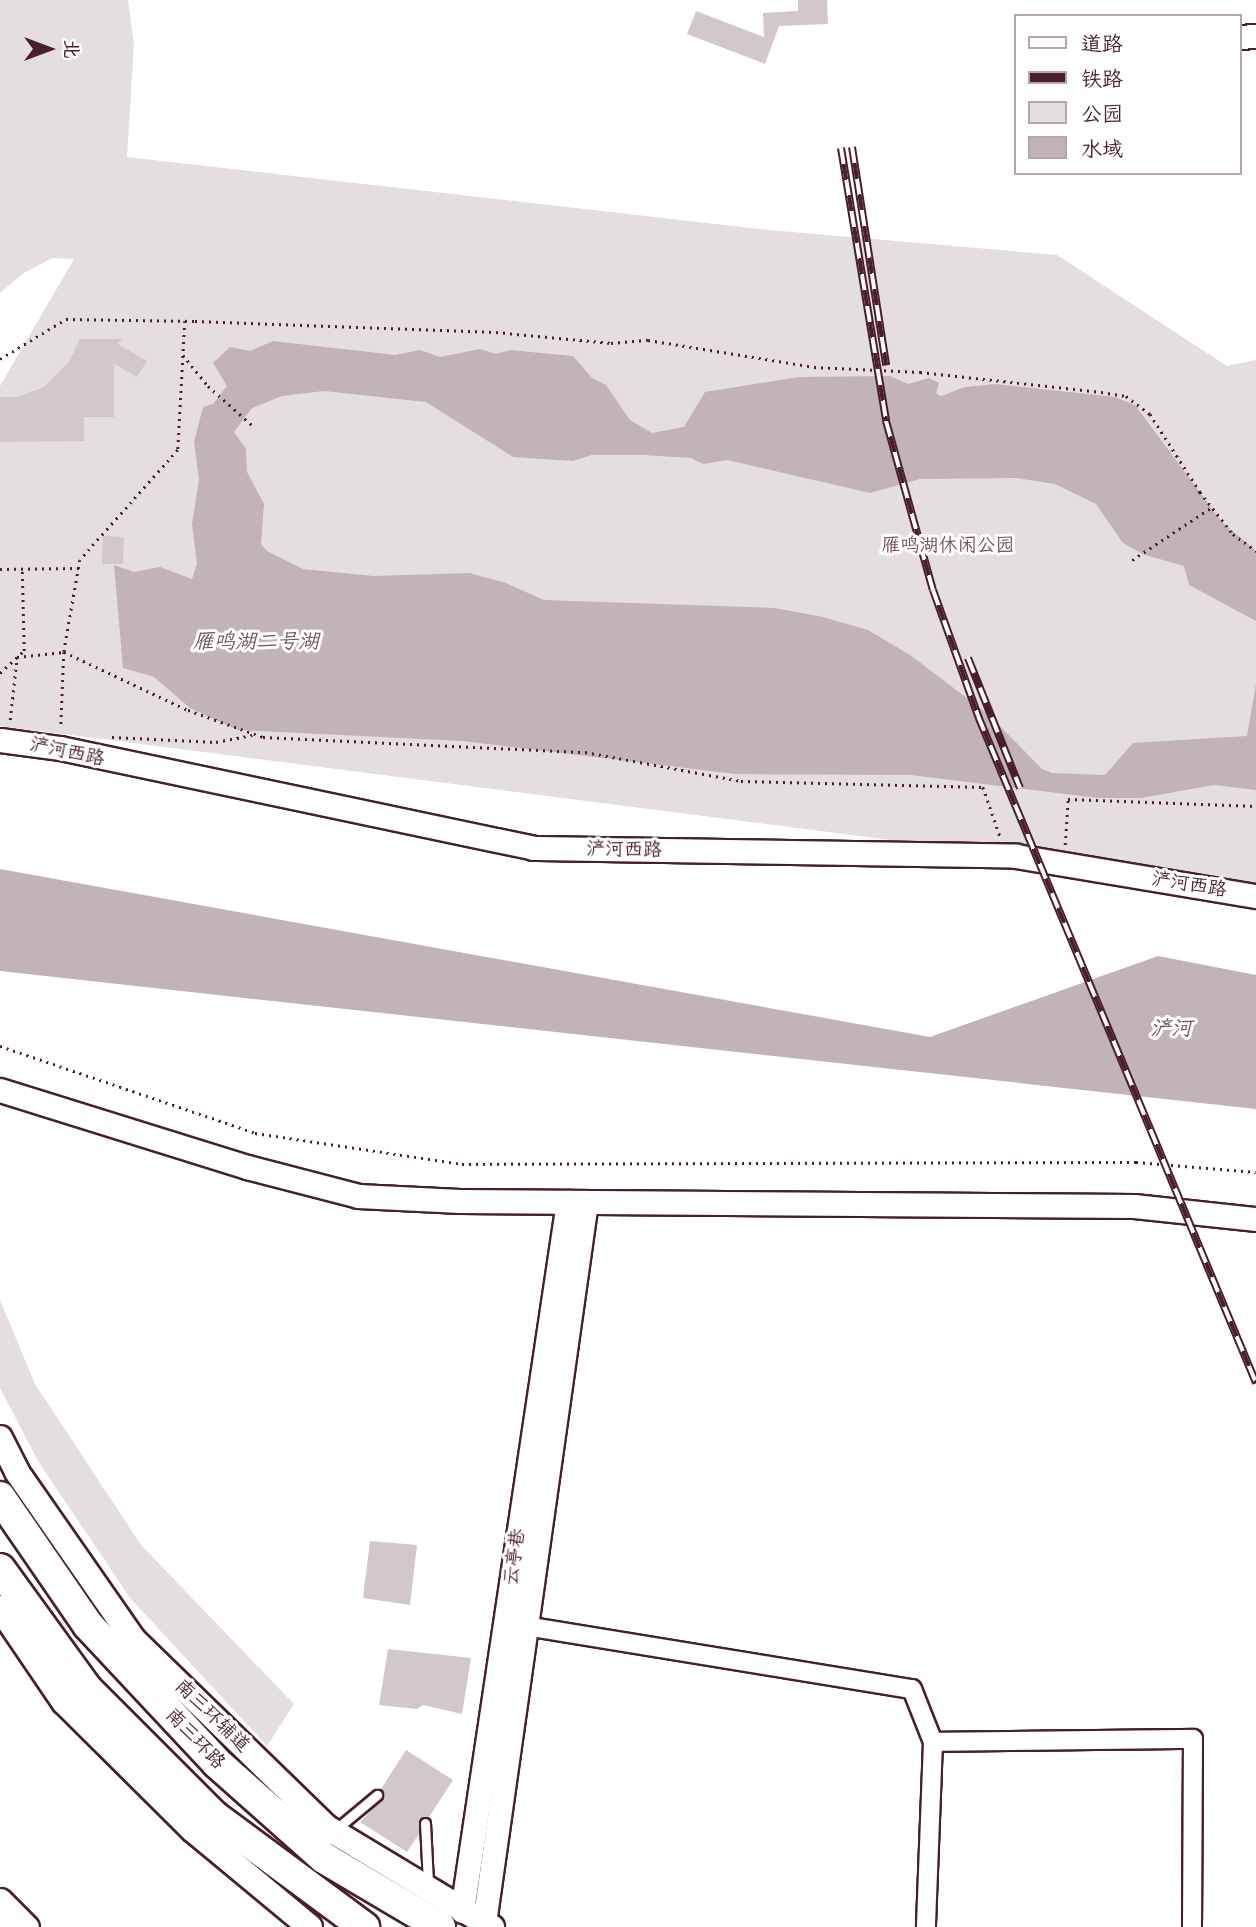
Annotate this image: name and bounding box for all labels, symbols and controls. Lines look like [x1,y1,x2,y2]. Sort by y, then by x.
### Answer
north arrow [14,14,84,84]
legend [1014,14,1242,175]
text: 道路 [1081,32,1123,57]
text: 北 [59,39,82,59]
text: 铁路 [1081,67,1123,92]
text: 公园 [1081,102,1123,127]
text: 水域 [1081,137,1123,162]
park label: 雁鸣湖休闲公园 [882,535,1014,557]
water label: 雁鸣湖二号湖 [193,629,319,655]
street label: 浐河西路 [27,733,107,771]
street label: 浐河西路 [586,838,662,862]
street label: 浐河西路 [1150,868,1228,902]
water label: 浐河 [1150,1016,1192,1042]
street label: 云亭巷 [500,1527,530,1587]
street label: 南三环辅道 [170,1675,254,1757]
street label: 南三环路 [160,1704,230,1774]

